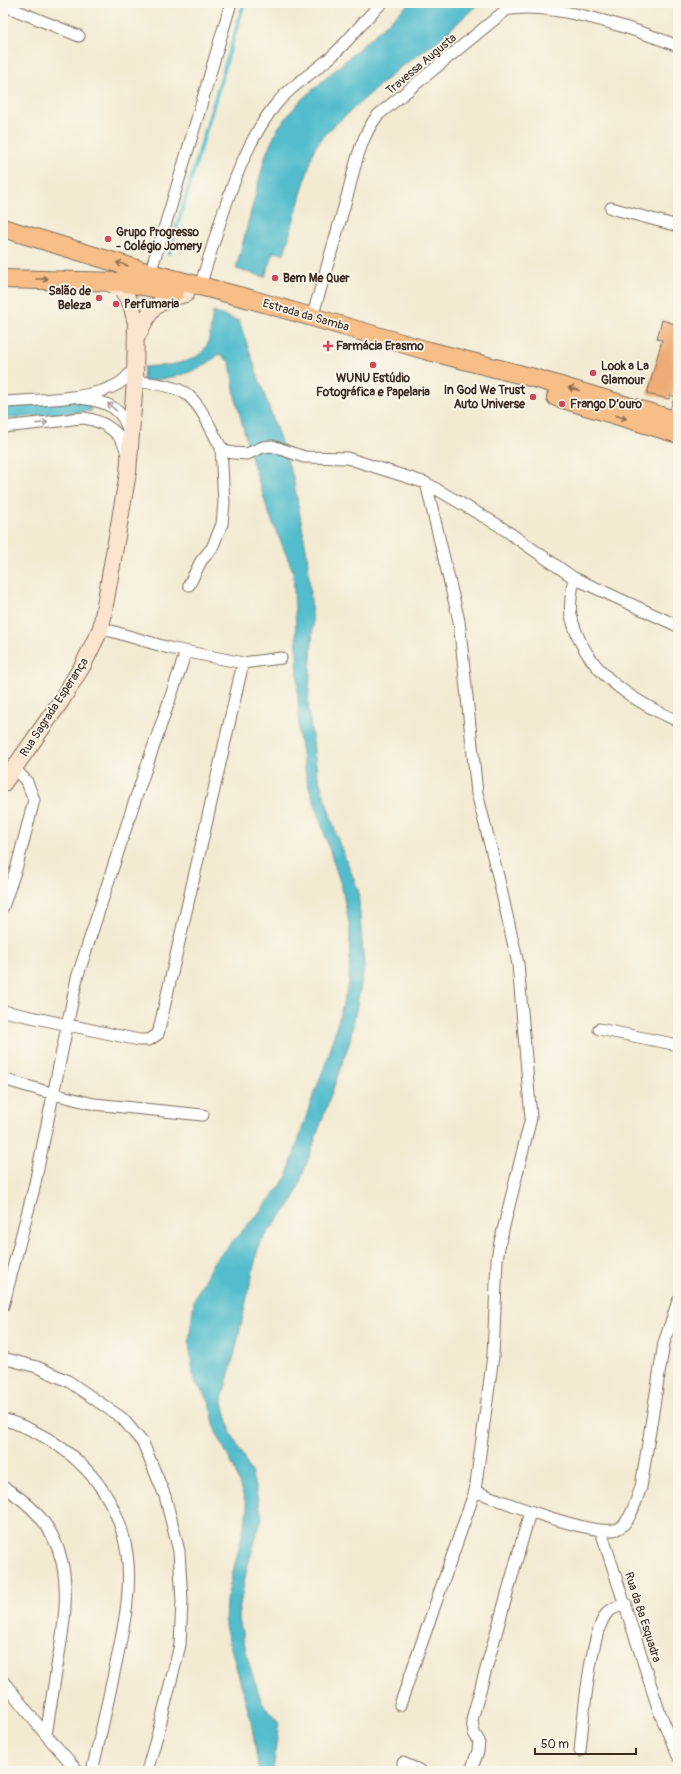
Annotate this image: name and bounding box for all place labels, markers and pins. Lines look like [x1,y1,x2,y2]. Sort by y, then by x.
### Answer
place label: Grupo Progresso - Colégio Jomery [116,225,203,254]
marker: Grupo Progresso - Colégio Jomery [103,234,113,244]
place label: Bem Me Quer [283,271,350,286]
marker: Bem Me Quer [270,273,280,283]
place label: Salão de Beleza [48,284,92,313]
marker: Salão de Beleza [94,293,104,303]
place label: Perfumaria [124,297,180,312]
marker: Perfumaria [111,299,121,309]
place label: Farmácia Erasmo [336,339,424,354]
marker: Farmácia Erasmo [323,341,333,351]
place label: Look a La Glamour [601,359,649,388]
marker: WUNU Estúdio Fotográfica e Papelaria [368,360,378,370]
marker: Look a La Glamour [588,368,598,378]
place label: WUNU Estúdio Fotográfica e Papelaria [316,371,430,400]
place label: In God We Trust Auto Universe [444,383,526,412]
marker: In God We Trust Auto Universe [528,392,538,402]
place label: Frango D’ouro [570,397,642,412]
marker: Frango D’ouro [557,399,567,409]

